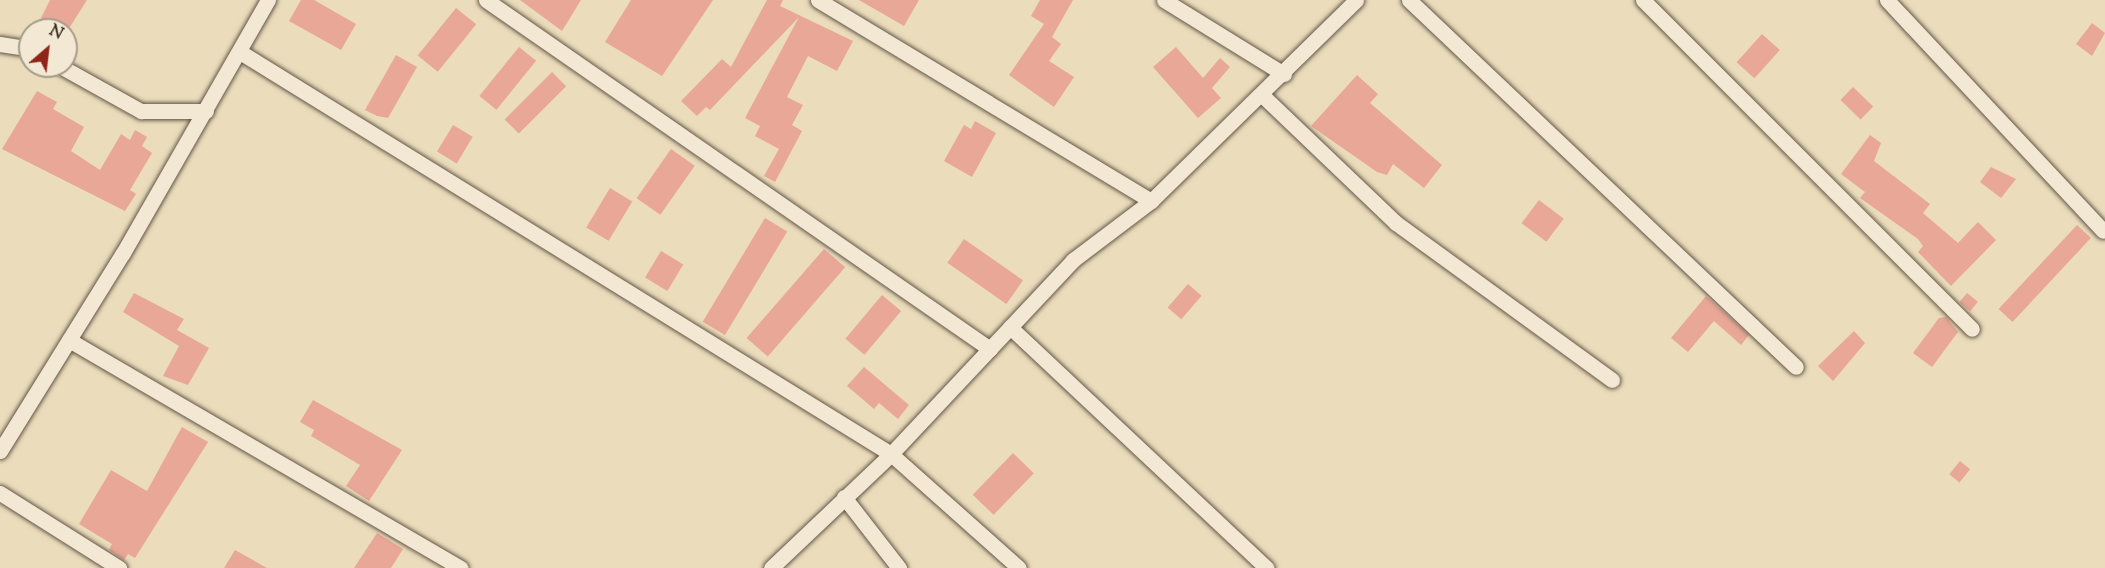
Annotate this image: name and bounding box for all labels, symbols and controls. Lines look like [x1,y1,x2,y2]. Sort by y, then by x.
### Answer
north arrow [18,18,78,78]
text: N [45,20,67,47]

